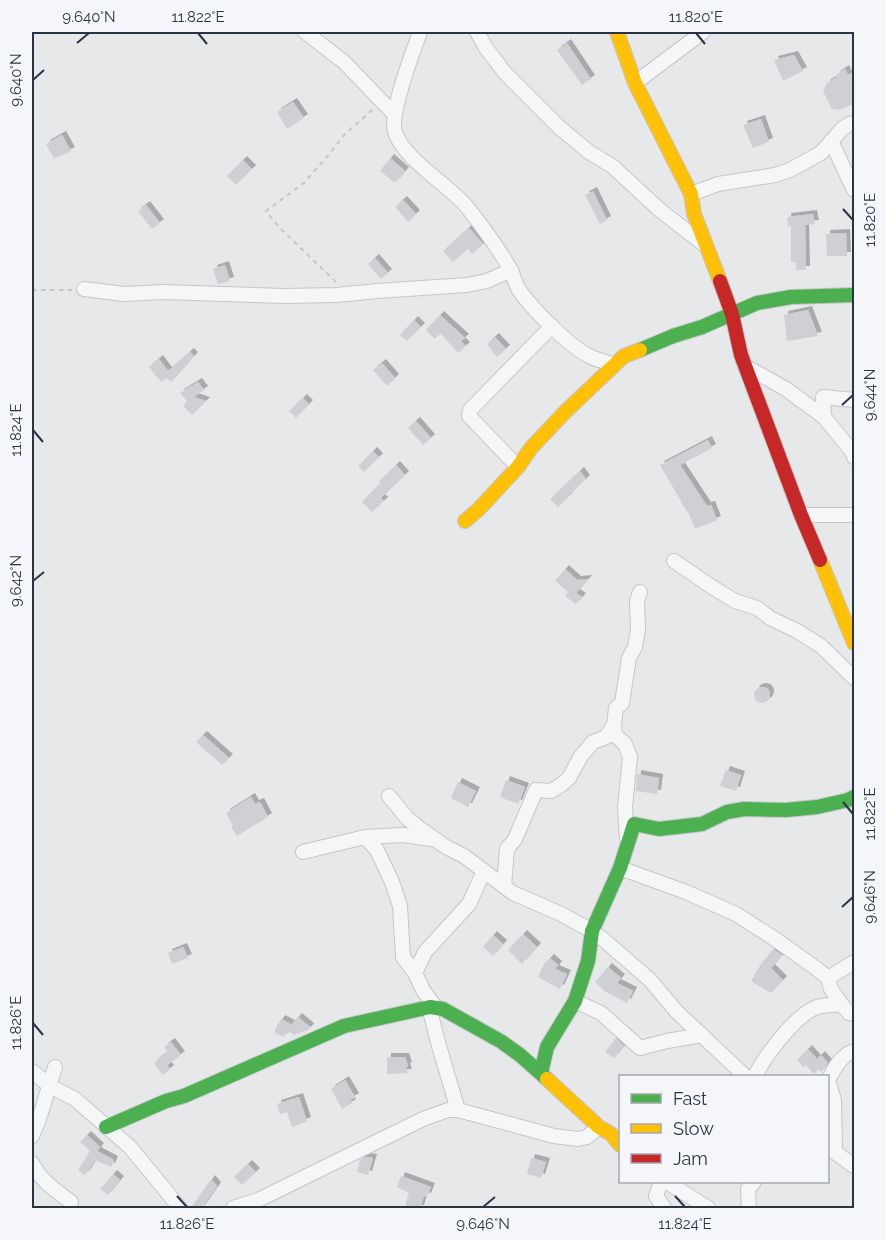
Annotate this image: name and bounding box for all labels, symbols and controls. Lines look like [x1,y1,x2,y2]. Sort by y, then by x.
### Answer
text: 9.640°N [62,8,116,26]
text: 11.822°E [171,8,225,26]
text: 11.820°E [669,8,723,26]
text: 9.640°N [7,53,25,107]
text: 11.820°E [861,193,879,247]
text: 9.644°N [861,369,879,421]
text: 11.824°E [7,403,25,457]
text: 9.642°N [7,555,25,607]
text: 11.822°E [861,787,879,841]
text: 9.646°N [861,870,879,924]
text: 11.826°E [7,996,25,1050]
legend [619,1075,829,1183]
text: Fast [673,1088,707,1109]
text: Slow [673,1118,714,1139]
text: Jam [673,1148,708,1169]
text: 11.826°E [160,1215,214,1233]
text: 9.646°N [456,1215,510,1233]
text: 11.824°E [658,1215,712,1233]

